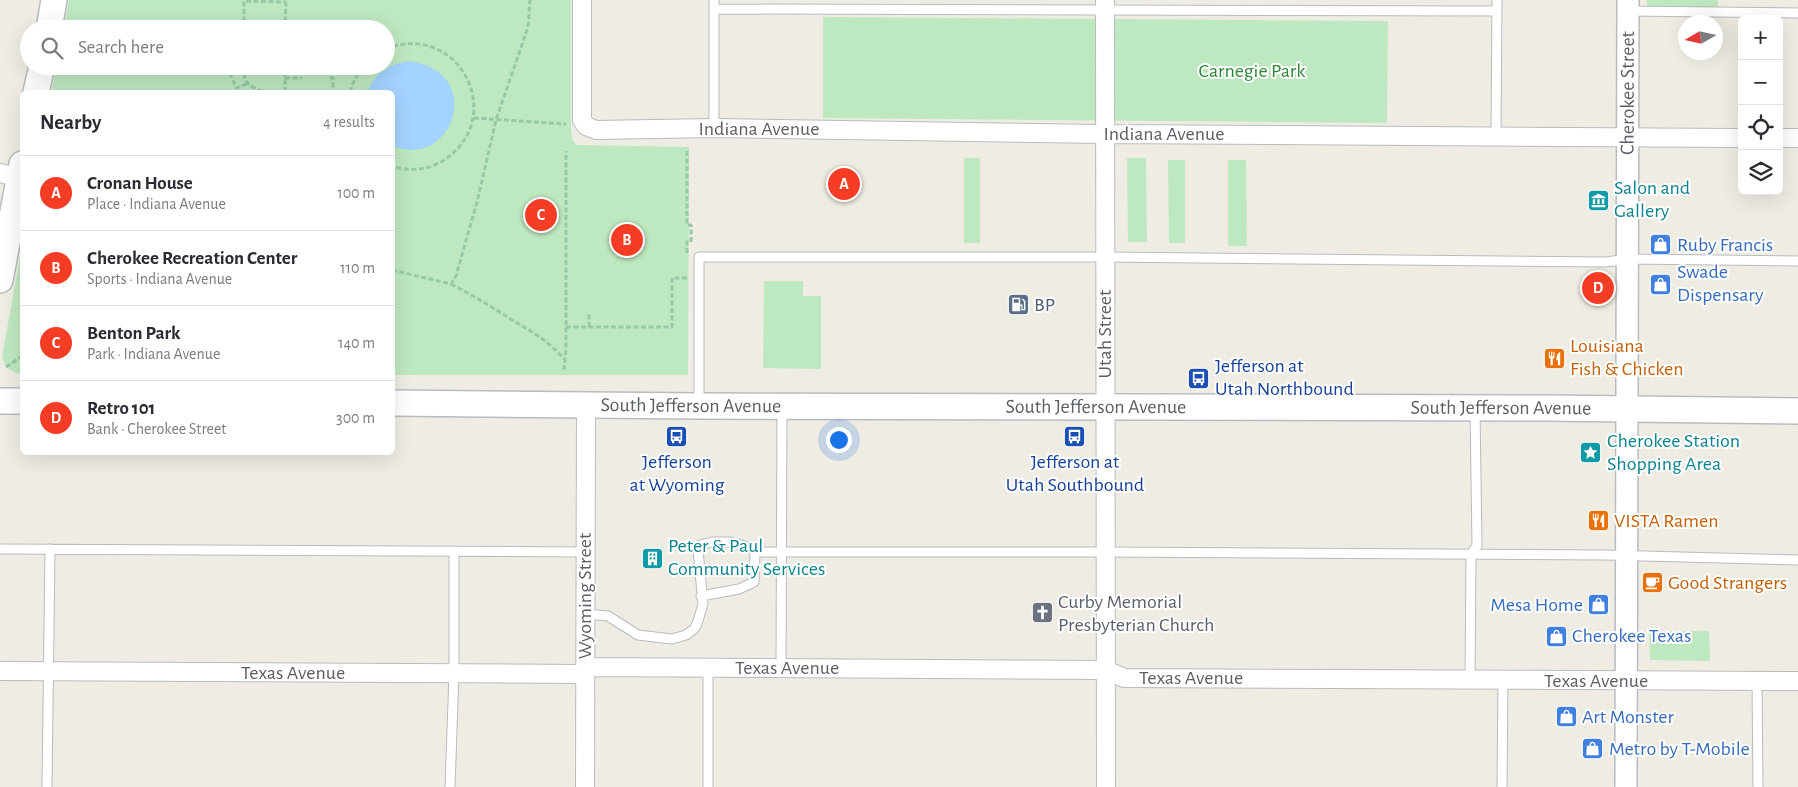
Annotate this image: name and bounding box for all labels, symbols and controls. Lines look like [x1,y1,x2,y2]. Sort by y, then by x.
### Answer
north arrow [1678,15,1723,60]
map controls [1738,15,1783,195]
button: + [1738,15,1783,60]
search box [20,20,395,75]
street label: Cherokee Street [1618,30,1638,155]
icon: search [38,34,66,62]
text: Search here [78,38,164,57]
button: − [1738,60,1783,105]
park label: Carnegie Park [1199,61,1305,81]
button: locate [1738,105,1783,150]
text: Nearby [40,112,101,133]
text: 4 results [323,114,375,130]
street label: Indiana Avenue [699,119,819,139]
street label: Indiana Avenue [1104,124,1224,144]
button: layers [1738,150,1783,195]
pin: A [828,165,860,203]
text: Cronan House [87,174,193,193]
place label: Salon and Gallery [1614,178,1690,221]
text: A [51,185,61,201]
text: 100 m [337,185,375,201]
museum icon: Salon and Gallery [1586,188,1610,212]
text: Place · Indiana Avenue [87,196,226,212]
pin: C [525,196,557,234]
pin: B [611,221,643,259]
shop icon: Ruby Francis [1649,233,1673,257]
place label: Ruby Francis [1677,235,1773,255]
text: Cherokee Recreation Center [87,249,297,268]
text: B [51,260,61,276]
text: 110 m [340,260,375,276]
place label: Swade Dispensary [1677,262,1764,305]
pin: D [1582,269,1614,307]
text: Sports · Indiana Avenue [87,271,232,287]
shop icon: Swade Dispensary [1649,272,1673,296]
street label: Utah Street [1095,289,1115,378]
fuel station icon: BP [1006,293,1030,317]
place label: BP [1034,295,1055,315]
text: Benton Park [87,324,180,343]
text: C [52,335,60,351]
text: 140 m [338,335,375,351]
place label: Louisiana Fish & Chicken [1570,336,1683,379]
text: Park · Indiana Avenue [87,346,220,362]
restaurant icon: Louisiana Fish & Chicken [1542,346,1566,370]
place label: Jefferson at Utah Northbound [1215,356,1354,399]
bus stop icon: Jefferson at Utah Northbound [1187,366,1211,390]
street label: South Jefferson Avenue [601,395,781,416]
street label: South Jefferson Avenue [1006,397,1186,417]
street label: South Jefferson Avenue [1411,398,1591,419]
text: Retro 101 [87,399,155,418]
text: D [51,410,61,426]
text: 300 m [336,410,375,426]
text: Bank · Cherokee Street [87,421,226,437]
bus stop icon: Jefferson at Wyoming [665,424,689,448]
bus stop icon: Jefferson at Utah Southbound [1063,424,1087,448]
your location [826,427,852,453]
place label: Cherokee Station Shopping Area [1607,431,1740,474]
place icon: Cherokee Station Shopping Area [1579,440,1603,464]
place label: Jefferson at Wyoming [629,452,725,495]
place label: Jefferson at Utah Southbound [1006,452,1144,495]
restaurant icon: VISTA Ramen [1586,509,1610,533]
place label: VISTA Ramen [1614,511,1719,531]
street label: Wyoming Street [575,532,595,659]
place label: Peter & Paul Community Services [668,536,825,579]
building icon: Peter & Paul Community Services [640,546,664,570]
cafe icon: Good Strangers [1640,571,1664,595]
place label: Good Strangers [1668,573,1787,593]
place label: Curby Memorial Presbyterian Church [1058,592,1214,635]
shop icon: Mesa Home [1587,593,1611,617]
place label: Mesa Home [1490,595,1583,615]
church icon: Curby Memorial Presbyterian Church [1030,601,1054,625]
shop icon: Cherokee Texas [1544,624,1568,648]
place label: Cherokee Texas [1572,626,1691,646]
street label: Texas Avenue [735,658,839,678]
street label: Texas Avenue [241,663,345,683]
street label: Texas Avenue [1139,668,1243,688]
street label: Texas Avenue [1544,671,1648,691]
shop icon: Art Monster [1554,705,1578,729]
place label: Art Monster [1582,707,1675,727]
shop icon: Metro by T-Mobile [1581,737,1605,761]
place label: Metro by T-Mobile [1609,739,1750,759]

